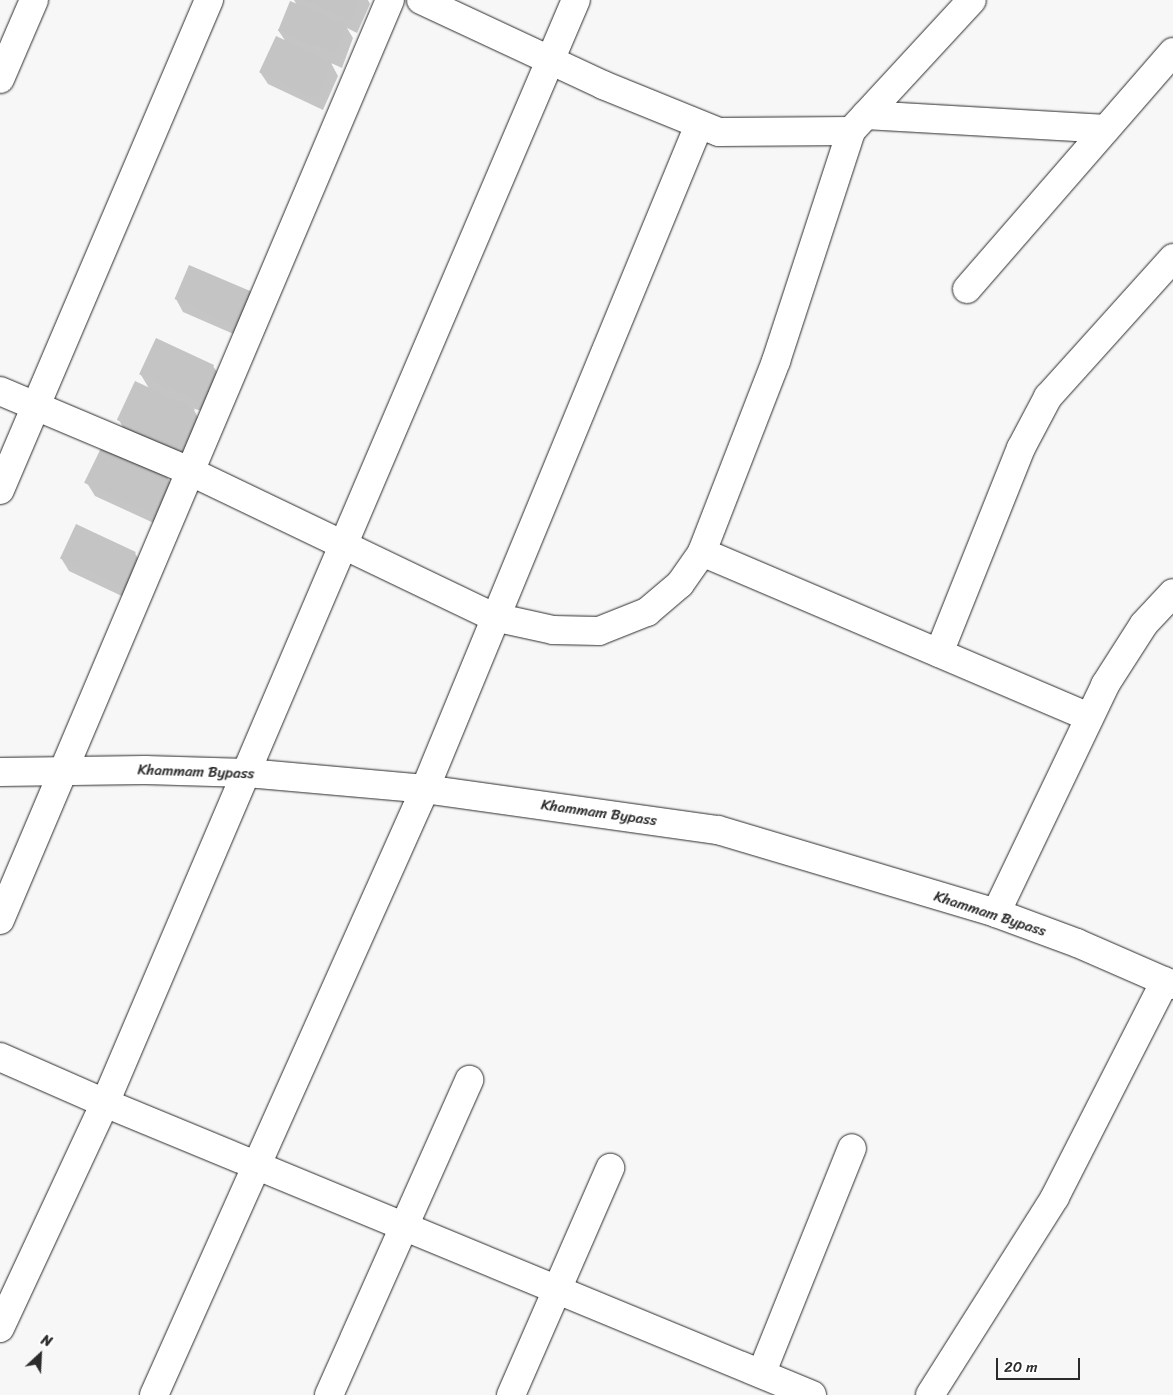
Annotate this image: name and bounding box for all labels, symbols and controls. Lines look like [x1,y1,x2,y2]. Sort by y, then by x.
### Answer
street label: Khammam Bypass [138,761,254,783]
street label: Khammam Bypass [540,796,658,830]
street label: Khammam Bypass [932,887,1048,941]
text: N [37,1328,56,1354]
north arrow [15,1330,65,1380]
scale bar [998,1348,1082,1380]
text: 20 m [1004,1354,1038,1380]

